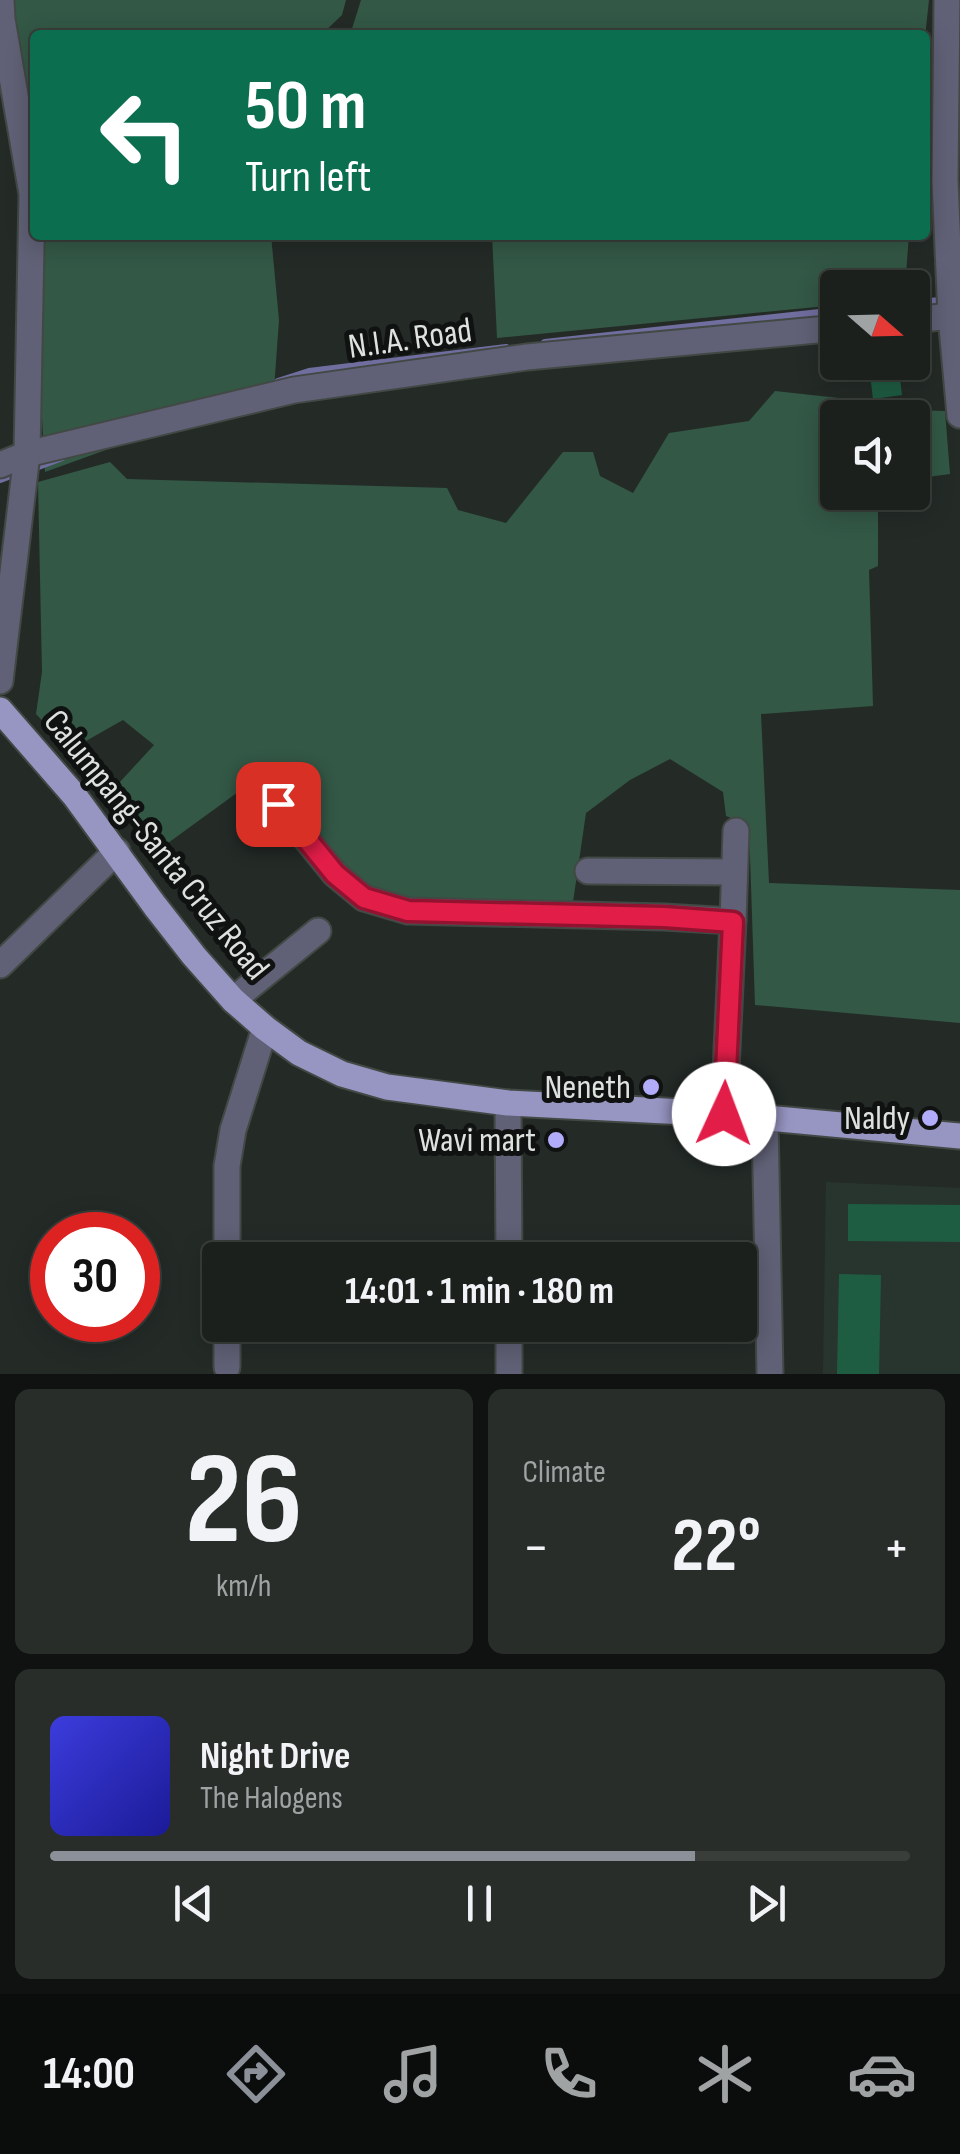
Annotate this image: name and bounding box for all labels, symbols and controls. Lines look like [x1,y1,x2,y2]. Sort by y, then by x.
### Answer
text: 50 m [245,65,366,149]
icon: left [80,70,210,200]
text: Turn left [245,150,371,205]
north arrow [820,270,930,380]
map controls [820,270,930,510]
street label: N.I.A. Road [346,309,474,369]
button: sound [820,400,930,510]
street label: Calumpang-Santa Cruz Road [34,701,278,989]
pin [236,762,321,847]
icon: arrive [251,777,306,832]
position arrow [672,1062,776,1166]
place label: Neneth [544,1066,631,1109]
marker: Neneth [640,1076,662,1098]
place label: Naldy [844,1097,910,1140]
marker: Naldy [919,1107,941,1129]
place label: Wavi mart [418,1119,536,1162]
marker: Wavi mart [545,1129,567,1151]
speed limit sign: 30 [30,1212,160,1342]
text: 14:01 · 1 min · 180 m [345,1269,614,1314]
text: 26 [185,1424,303,1580]
text: Climate [523,1453,606,1492]
text: 22° [672,1502,761,1593]
text: − [523,1515,549,1582]
text: + [883,1515,910,1582]
text: km/h [216,1567,271,1606]
text: Night Drive [200,1734,351,1779]
text: The Halogens [200,1779,343,1818]
icon: previous [166,1876,221,1931]
icon: pause [452,1876,507,1931]
icon: next [739,1876,794,1931]
icon: directions [221,2039,291,2109]
icon: music [378,2039,448,2109]
icon: phone [534,2039,604,2109]
icon: climate [690,2039,760,2109]
icon: car [847,2039,917,2109]
text: 14:00 [43,2047,135,2102]

